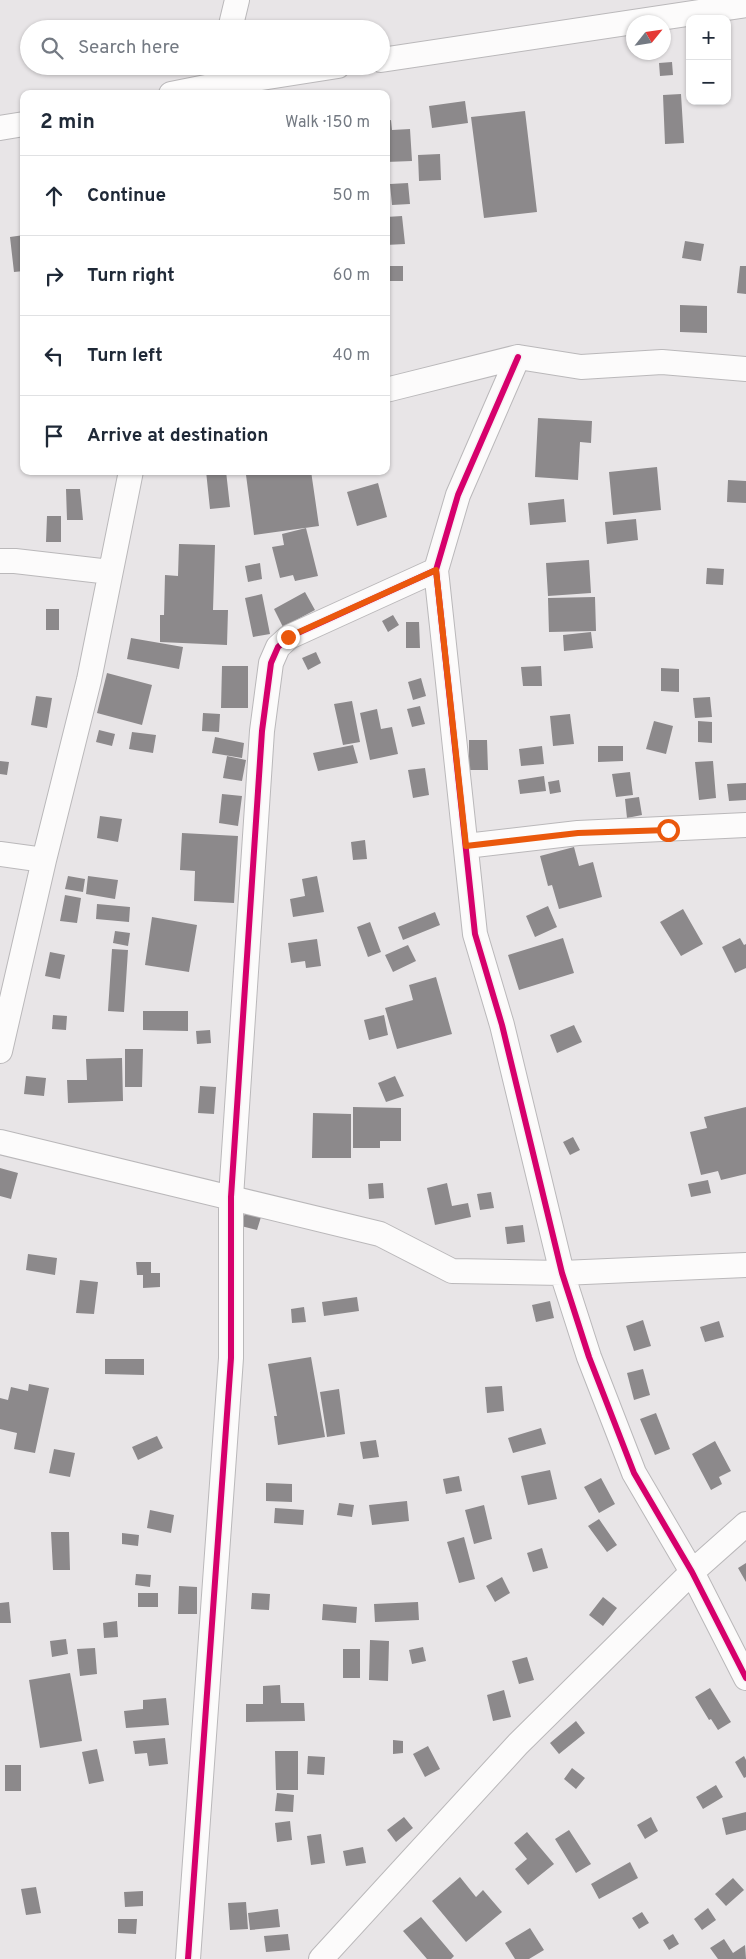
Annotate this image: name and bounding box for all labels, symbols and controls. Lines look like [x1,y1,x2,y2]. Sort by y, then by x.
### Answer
north arrow [626,15,671,60]
map controls [686,15,731,105]
button: + [686,15,731,60]
search box [20,20,390,75]
icon: search [38,34,66,62]
text: Search here [78,36,180,60]
button: − [686,60,731,105]
text: 2 min [40,109,95,136]
text: Walk · 150 m [285,113,370,133]
icon: ahead [40,182,68,210]
text: Continue [87,184,166,208]
text: 50 m [333,186,370,206]
icon: right [40,262,68,290]
text: Turn right [87,264,175,288]
text: 60 m [333,266,370,286]
icon: left [40,342,68,370]
text: Turn left [87,344,163,368]
text: 40 m [332,346,370,366]
icon: arrive [40,422,68,450]
text: Arrive at destination [87,424,268,448]
route end [277,626,300,649]
route start [657,819,680,842]

